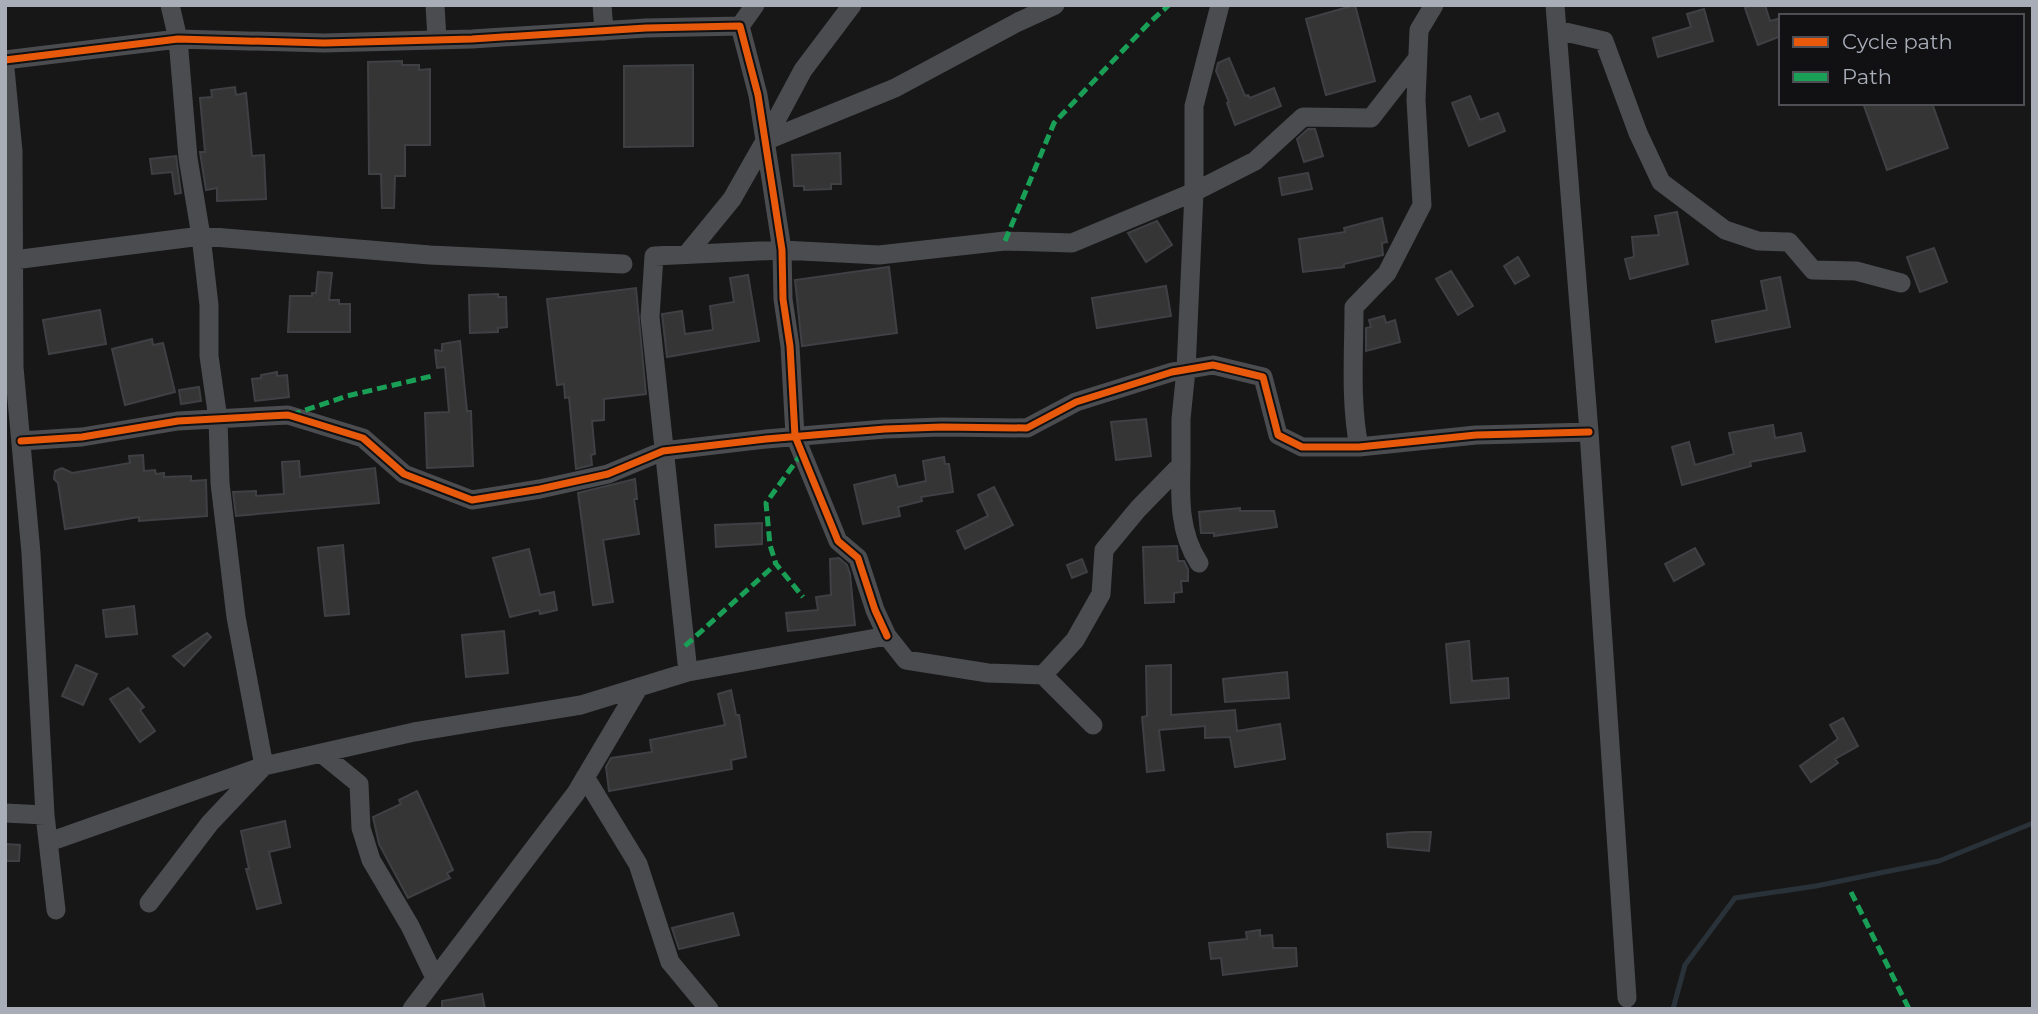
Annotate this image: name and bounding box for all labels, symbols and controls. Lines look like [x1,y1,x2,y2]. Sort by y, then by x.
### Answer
legend [1779,14,2024,105]
text: Cycle path [1842,29,1953,54]
text: Path [1842,64,1892,89]

